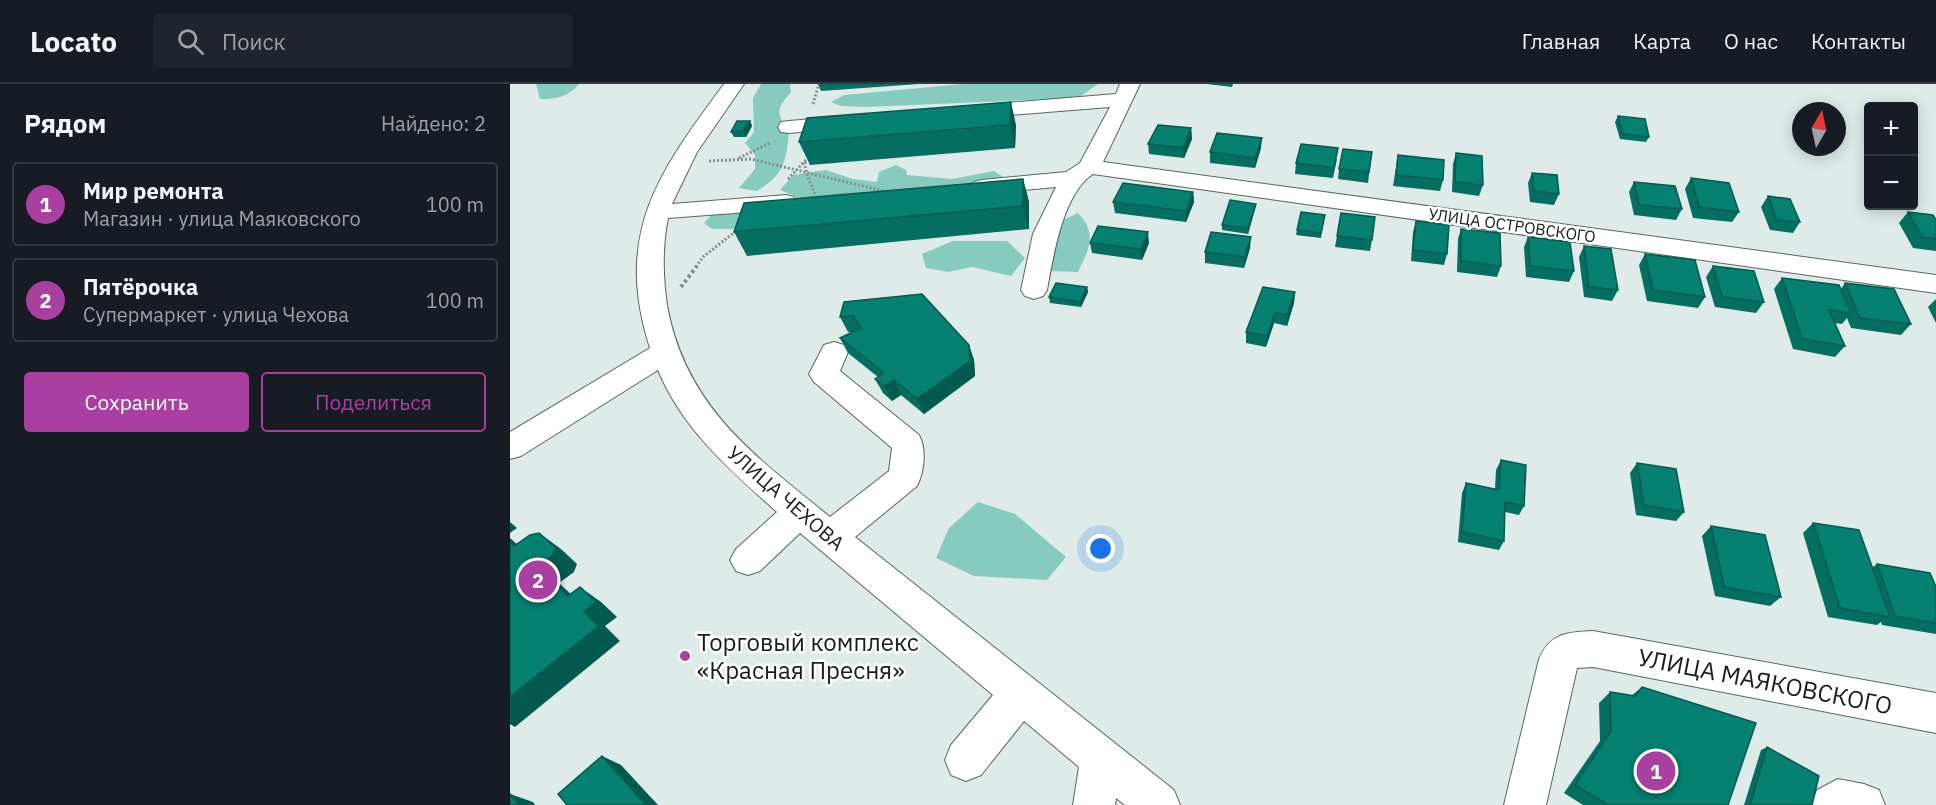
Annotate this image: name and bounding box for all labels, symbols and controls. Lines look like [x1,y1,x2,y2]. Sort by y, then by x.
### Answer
search box [153,14,573,68]
text: Locato [30,23,117,60]
icon: search [174,25,207,58]
text: Поиск [222,27,286,56]
text: Главная [1522,27,1600,55]
text: Карта [1633,27,1691,55]
text: О нас [1724,27,1778,55]
text: Контакты [1811,27,1906,55]
north arrow [1792,102,1846,156]
map controls [1864,102,1918,210]
button: + [1864,102,1918,156]
text: Рядом [24,106,106,140]
text: Найдено: 2 [381,110,486,137]
button: − [1864,156,1918,210]
text: Мир ремонта [83,176,224,205]
text: 1 [40,191,52,218]
text: 100 m [426,191,484,218]
street label: УЛИЦА ОСТРОВСКОГО [1427,203,1597,247]
text: Магазин · улица Маяковского [83,205,361,232]
text: Пятёрочка [83,272,198,301]
text: 2 [40,287,52,314]
text: 100 m [426,287,484,314]
text: Супермаркет · улица Чехова [83,301,349,328]
button: Сохранить [24,372,249,432]
button: Поделиться [261,372,486,432]
street label: УЛИЦА ЧЕХОВА [722,440,851,557]
your location [1086,534,1115,563]
pin: 2 [519,558,558,602]
place label: Торговый комплекс «Красная Пресня» [697,626,919,686]
street label: УЛИЦА МАЯКОВСКОГО [1635,641,1895,721]
marker: Торговый комплекс «Красная Пресня» [678,649,692,663]
pin: 1 [1636,748,1676,794]

